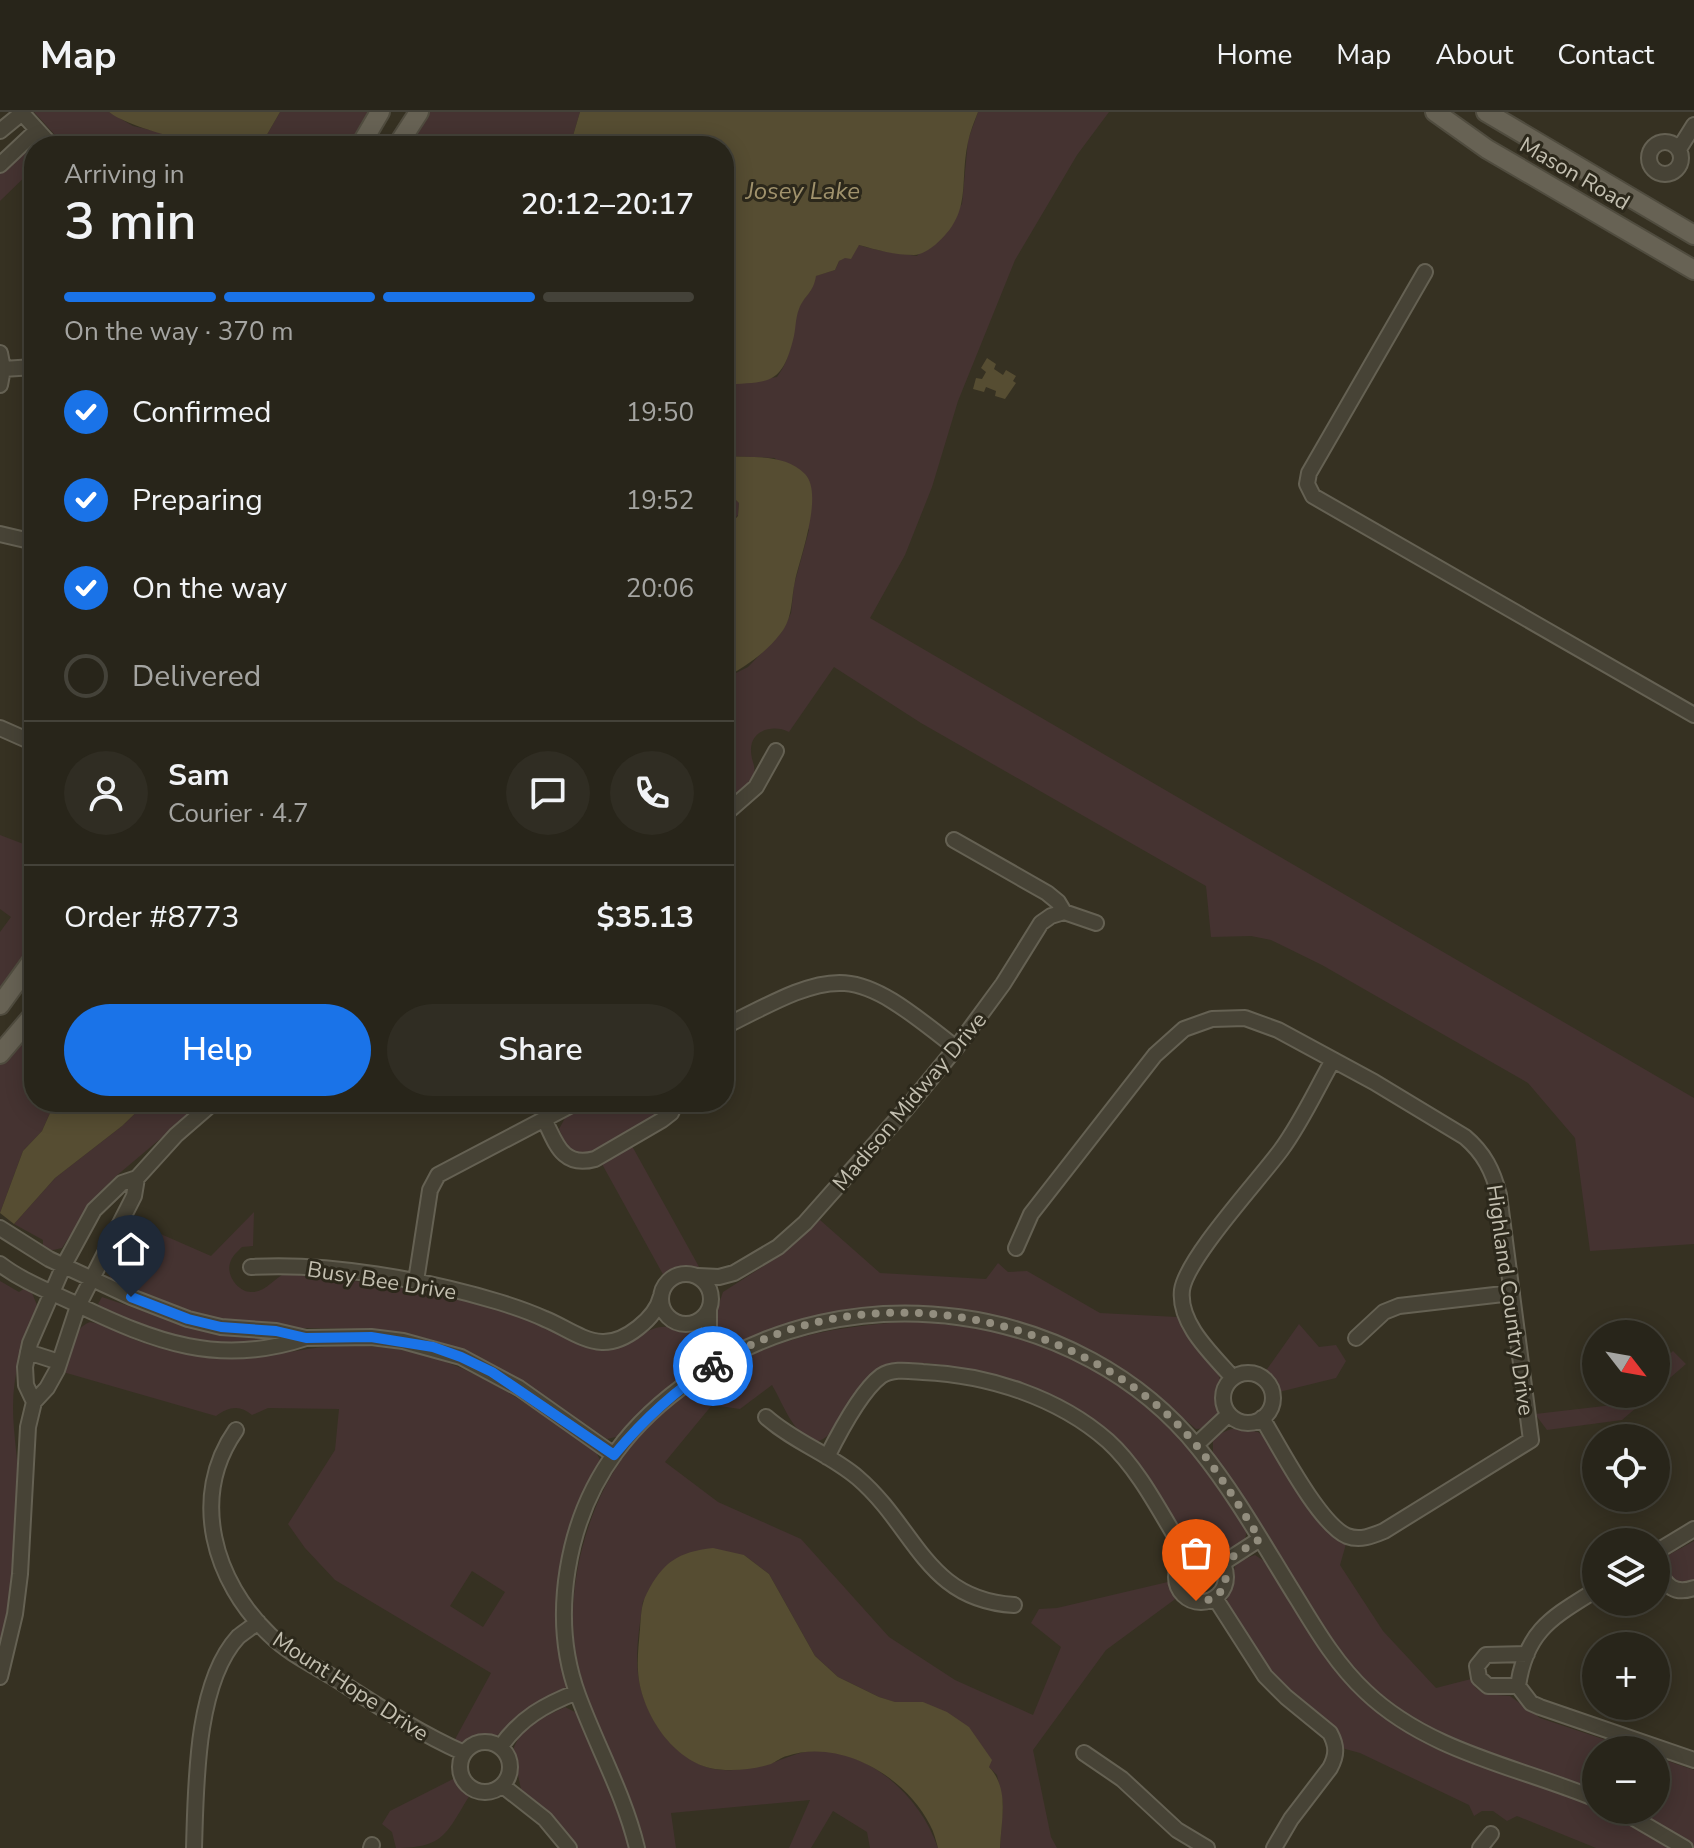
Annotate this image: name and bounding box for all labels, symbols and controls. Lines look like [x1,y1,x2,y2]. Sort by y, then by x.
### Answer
text: Map [40,30,117,81]
text: Home [1217,36,1292,74]
text: Map [1336,36,1391,74]
text: About [1435,36,1513,74]
text: Contact [1557,36,1654,74]
street label: Mason Road [1514,130,1635,218]
text: Arriving in [64,157,185,192]
water label: Josey Lake [745,175,860,207]
text: 20:12–20:17 [521,184,694,225]
text: 3 min [64,186,197,257]
text: On the way · 370 m [64,314,293,349]
icon: check [64,390,108,434]
text: Confirmed [132,392,272,433]
text: 19:50 [626,395,694,430]
icon: check [64,478,108,522]
text: Preparing [132,480,263,521]
text: 19:52 [626,483,694,518]
icon: check [64,566,108,610]
text: On the way [132,568,287,609]
text: 20:06 [626,571,694,606]
text: Delivered [132,656,261,697]
button: person [64,751,148,835]
button: chat [506,751,590,835]
button: phone [610,751,694,835]
text: Sam [168,755,230,796]
text: Courier · 4.7 [168,796,309,831]
text: Order #8773 [64,897,239,938]
text: $35.13 [597,897,694,938]
button: Help [64,1004,371,1096]
button: Share [387,1004,694,1096]
street label: Madison Midway Drive [826,1006,994,1197]
street label: Highland Country Drive [1479,1183,1541,1418]
pin [97,1215,165,1297]
icon: home [109,1227,153,1271]
street label: Busy Bee Drive [305,1254,459,1308]
north arrow [1582,1320,1670,1408]
map controls [1582,1320,1670,1824]
courier [673,1326,753,1406]
icon: bike [691,1344,735,1388]
button: locate [1582,1424,1670,1512]
pin [1162,1519,1230,1601]
button: layers [1582,1528,1670,1616]
icon: bag [1174,1531,1218,1575]
street label: Mount Hope Drive [267,1625,434,1749]
button: + [1582,1632,1670,1720]
button: − [1582,1736,1670,1824]

